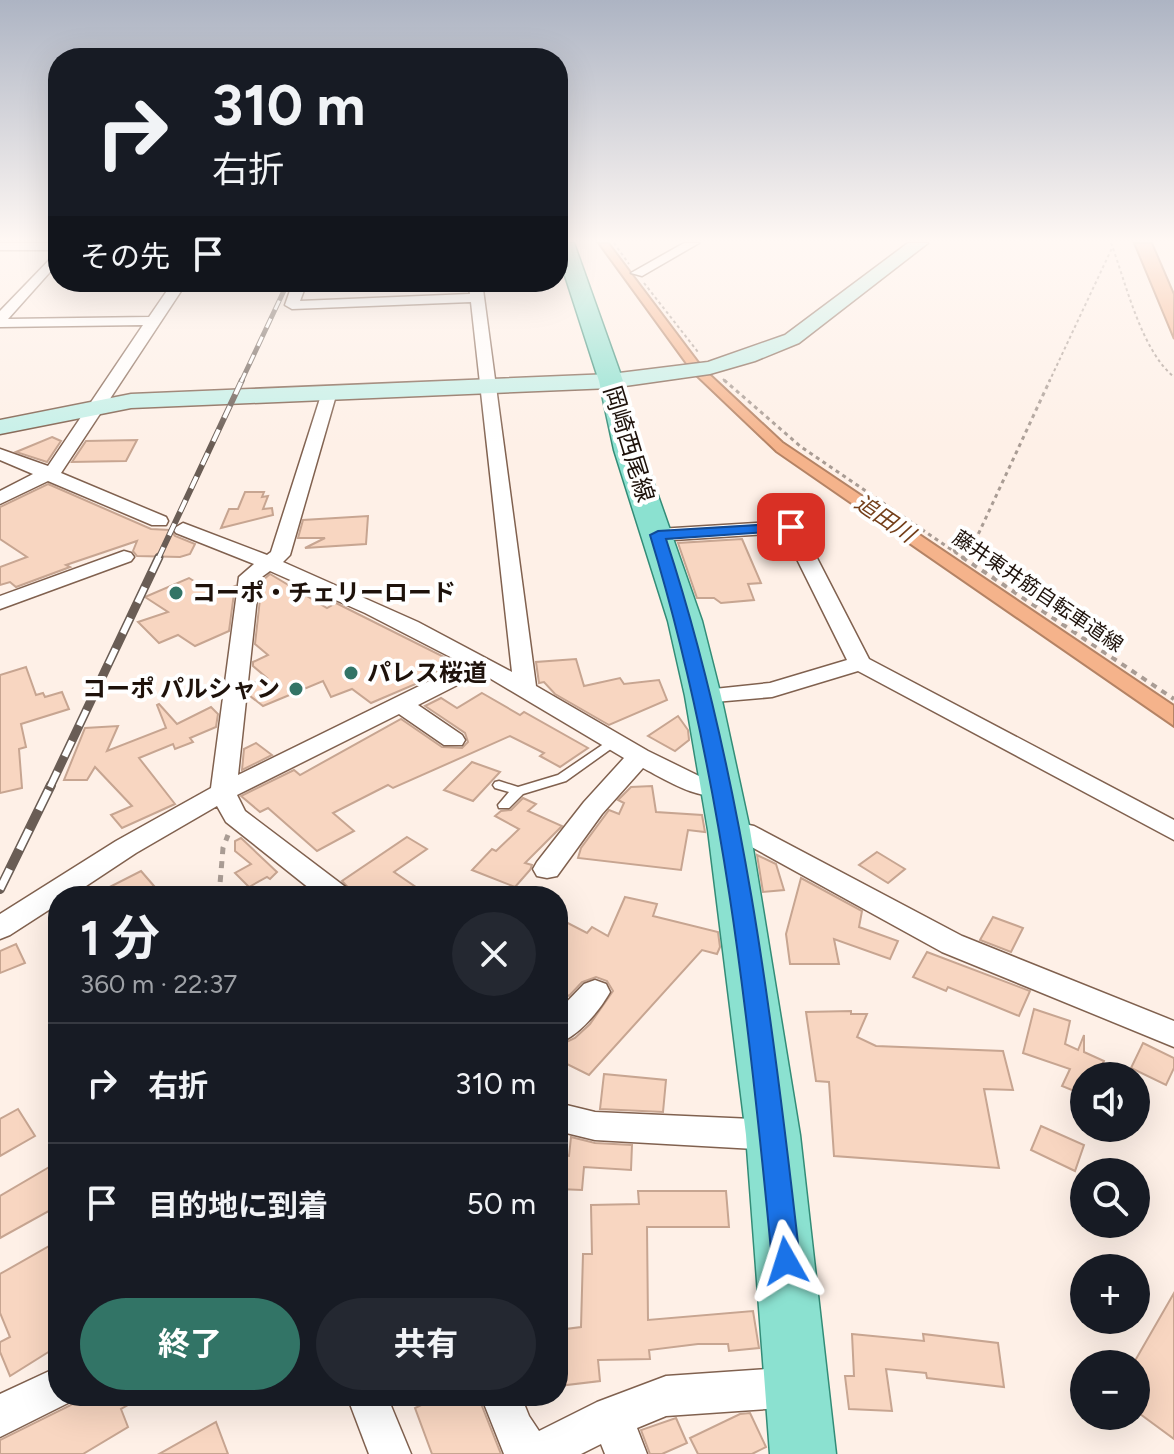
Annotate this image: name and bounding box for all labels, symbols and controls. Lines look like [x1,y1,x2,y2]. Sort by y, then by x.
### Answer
text: 310 m [212,72,365,139]
icon: right [80,80,184,184]
text: 右折 [212,148,284,191]
icon: arrive [186,232,230,276]
text: その先 [80,238,170,275]
street label: 岡崎西尾線 [598,382,661,505]
water label: 追田川 [850,489,921,549]
pin [757,493,825,561]
icon: arrive [769,505,813,549]
street label: 藤井東井筋自転車道線 [948,525,1128,657]
place label: コーポ・チェリーロード [192,578,456,607]
marker: コーポ・チェリーロード [167,584,185,602]
place label: パレス桜道 [367,658,487,687]
marker: パレス桜道 [342,664,360,682]
place label: コーポ パルシャン [82,674,280,703]
marker: コーポ パルシャン [287,680,305,698]
text: 1 分 [80,909,160,967]
button: close [452,912,536,996]
text: 360 m · 22:37 [80,968,237,1000]
icon: right [80,1061,124,1105]
map controls [1070,1062,1150,1430]
button: sound [1070,1062,1150,1142]
text: 310 m [455,1065,536,1102]
text: 右折 [148,1067,208,1104]
button: search [1070,1158,1150,1238]
icon: arrive [80,1181,124,1225]
text: 50 m [467,1185,536,1222]
text: 目的地に到着 [148,1187,328,1224]
position arrow [744,1219,828,1303]
button: + [1070,1254,1150,1334]
button: 終了 [80,1298,300,1390]
button: 共有 [316,1298,536,1390]
button: − [1070,1350,1150,1430]

